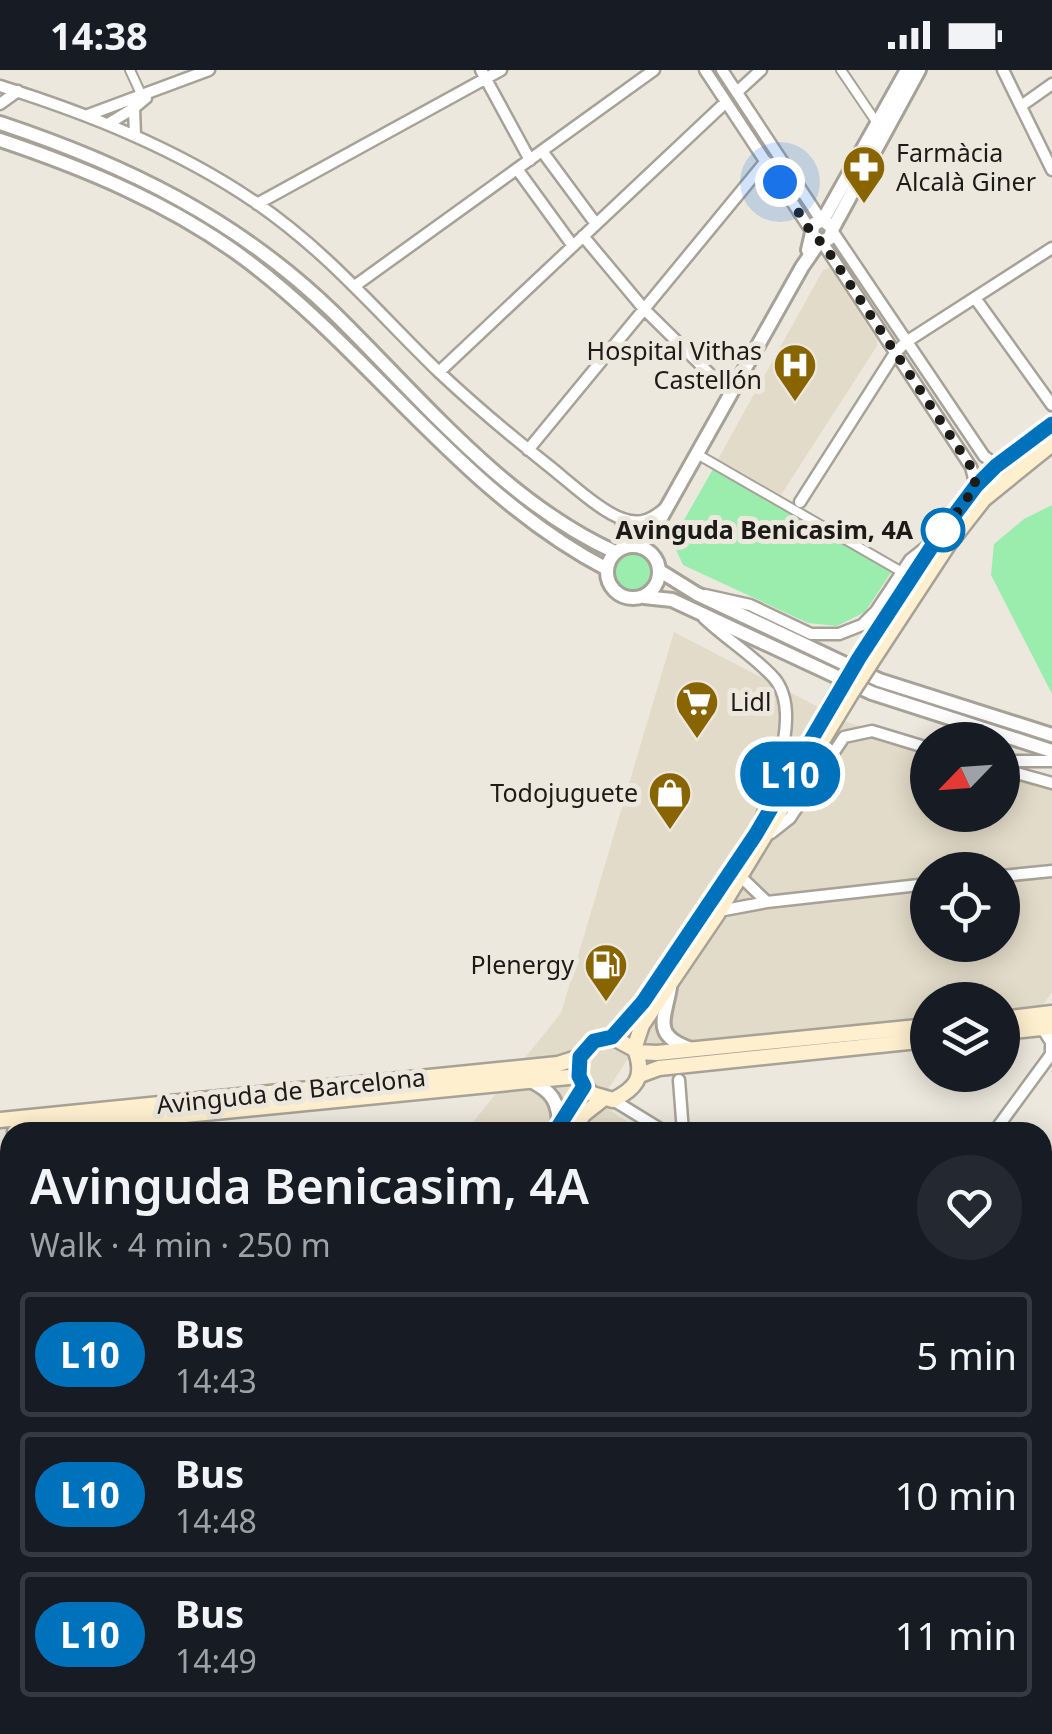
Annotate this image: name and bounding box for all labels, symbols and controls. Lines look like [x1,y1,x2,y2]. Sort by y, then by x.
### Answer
text: 14:38 [50,9,148,61]
place label: Farmàcia Alcalà Giner [896,135,1036,198]
pharmacy icon: Farmàcia Alcalà Giner [841,144,887,205]
your location [755,157,805,207]
place label: Hospital Vithas Castellón [587,333,762,396]
hospital icon: Hospital Vithas Castellón [772,342,818,403]
marker: Avinguda Benicasim, 4A [922,509,964,551]
place label: Avinguda Benicasim, 4A [616,512,914,546]
supermarket icon: Lidl [674,679,720,740]
place label: Lidl [730,684,771,718]
north arrow [910,722,1020,832]
map controls [910,722,1020,1092]
line badge: L10 [732,742,848,806]
text: L10 [760,751,820,798]
shop icon: Todojuguete [647,770,693,831]
place label: Todojuguete [490,775,638,809]
button: locate [910,852,1020,962]
fuel station icon: Plenergy [583,942,629,1003]
place label: Plenergy [471,947,574,981]
button: layers [910,982,1020,1092]
street label: Avinguda de Barcelona [155,1059,427,1121]
text: Avinguda Benicasim, 4A [30,1153,589,1218]
button: heart [917,1155,1022,1260]
text: Walk · 4 min · 250 m [30,1223,331,1266]
text: Bus [175,1307,244,1359]
text: 5 min [917,1329,1017,1381]
text: L10 [60,1331,120,1378]
text: 14:43 [175,1359,257,1402]
text: Bus [175,1447,244,1499]
text: 10 min [895,1469,1017,1521]
text: L10 [60,1471,120,1518]
text: 14:48 [175,1499,257,1542]
text: Bus [175,1587,244,1639]
text: 11 min [895,1609,1017,1661]
text: L10 [60,1611,120,1658]
text: 14:49 [175,1639,257,1682]

